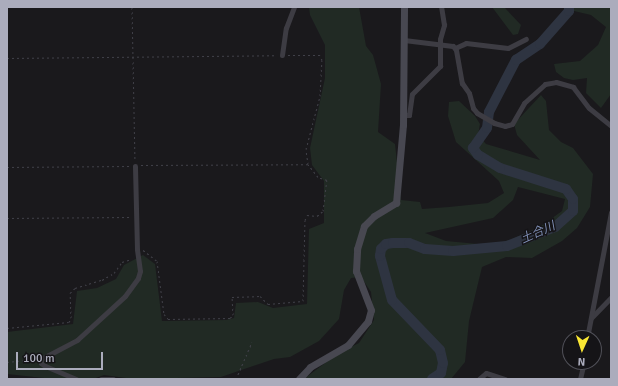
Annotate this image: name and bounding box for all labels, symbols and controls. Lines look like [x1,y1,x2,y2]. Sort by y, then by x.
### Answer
water label: 土合川 [519,219,557,247]
north arrow [562,330,602,370]
scale bar [18,344,105,370]
text: 100 m [23,351,55,366]
text: N [577,355,586,368]

